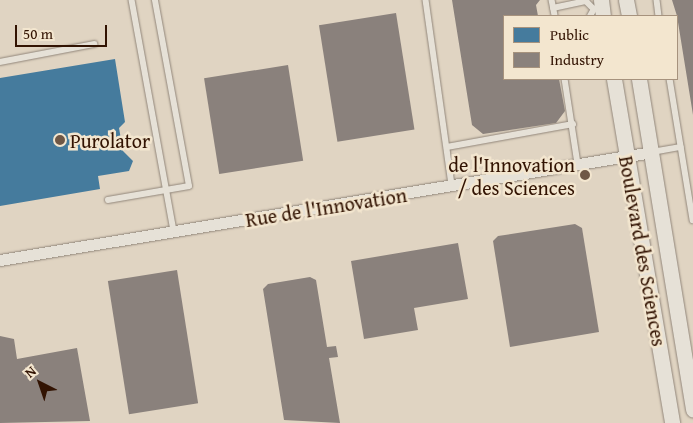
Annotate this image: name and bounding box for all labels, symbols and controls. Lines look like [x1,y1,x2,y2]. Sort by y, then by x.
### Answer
scale bar [18,15,110,47]
legend [503,15,678,80]
text: 50 m [23,23,53,44]
text: Public [550,24,589,45]
text: Industry [550,49,604,70]
place label: Purolator [70,128,150,152]
marker: Purolator [54,134,66,146]
place label: de l'Innovation / des Sciences [448,152,575,199]
street label: Boulevard des Sciences [614,154,672,348]
marker: de l'Innovation / des Sciences [579,169,591,181]
street label: Rue de l'Innovation [244,182,408,232]
north arrow [15,358,65,408]
text: N [20,361,40,382]

